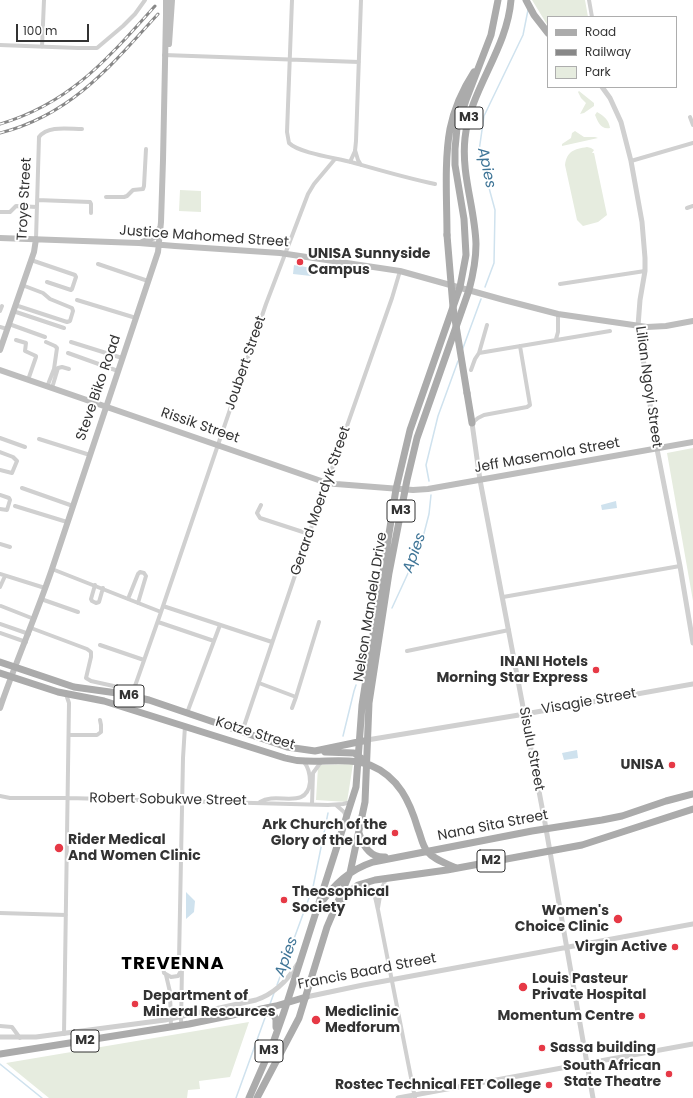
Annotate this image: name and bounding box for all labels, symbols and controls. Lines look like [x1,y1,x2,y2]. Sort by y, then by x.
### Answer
scale bar [18,16,91,42]
legend [547,16,677,88]
text: 100 m [23,22,57,39]
text: Road [585,23,616,40]
text: Railway [585,43,631,60]
text: Park [585,63,611,80]
road number: M3 [455,107,483,129]
water label: Apies [473,146,499,190]
street label: Troye Street [14,157,36,241]
street label: Justice Mahomed Street [119,223,289,251]
place label: UNISA Sunnyside Campus [308,246,430,278]
marker: UNISA Sunnyside Campus [295,257,305,267]
street label: Joubert Street [222,314,270,412]
street label: Lilian Ngoyi Street [631,325,665,449]
street label: Steve Biko Road [73,333,125,443]
street label: Rissik Street [159,405,241,447]
street label: Gerard Moerdyk Street [288,424,354,578]
street label: Jeff Masemola Street [473,435,621,477]
road number: M3 [387,500,415,522]
street label: Nelson Mandela Drive [351,531,391,683]
water label: Apies [400,531,430,575]
place label: INANI Hotels Morning Star Express [436,654,588,686]
marker: INANI Hotels Morning Star Express [591,665,601,675]
road number: M6 [114,685,144,707]
street label: Visagie Street [540,685,638,719]
street label: Sisulu Street [515,706,547,792]
street label: Kotze Street [213,714,297,754]
place label: UNISA [621,757,664,773]
marker: UNISA [667,760,677,770]
street label: Robert Sobukwe Street [89,790,247,810]
street label: Nana Sita Street [436,807,550,845]
place label: Ark Church of the Glory of the Lord [262,817,387,850]
marker: Ark Church of the Glory of the Lord [390,828,400,838]
place label: Rider Medical And Women Clinic [68,832,201,864]
marker: Rider Medical And Women Clinic [53,842,65,854]
road number: M2 [477,850,505,872]
place label: Theosophical Society [292,884,389,916]
marker: Theosophical Society [279,895,289,905]
place label: Women's Choice Clinic [515,903,609,936]
marker: Women's Choice Clinic [612,913,624,925]
water label: Apies [272,935,302,979]
place label: Virgin Active [575,939,667,955]
marker: Virgin Active [670,942,680,952]
street label: Francis Baard Street [296,950,438,994]
district label: TREVENNA [121,953,225,975]
place label: Louis Pasteur Private Hospital [532,971,646,1004]
marker: Louis Pasteur Private Hospital [517,981,529,993]
place label: Department of Mineral Resources [143,988,275,1020]
marker: Department of Mineral Resources [130,999,140,1009]
place label: Mediclinic Medforum [325,1004,400,1036]
place label: Momentum Centre [497,1008,634,1024]
marker: Momentum Centre [637,1011,647,1021]
marker: Mediclinic Medforum [310,1014,322,1026]
road number: M2 [71,1030,99,1052]
road number: M3 [255,1040,283,1062]
place label: Sassa building [550,1040,656,1056]
marker: Sassa building [537,1043,547,1053]
place label: South African State Theatre [563,1058,661,1090]
marker: South African State Theatre [664,1069,674,1079]
place label: Rostec Technical FET College [335,1077,541,1093]
marker: Rostec Technical FET College [544,1080,554,1090]

